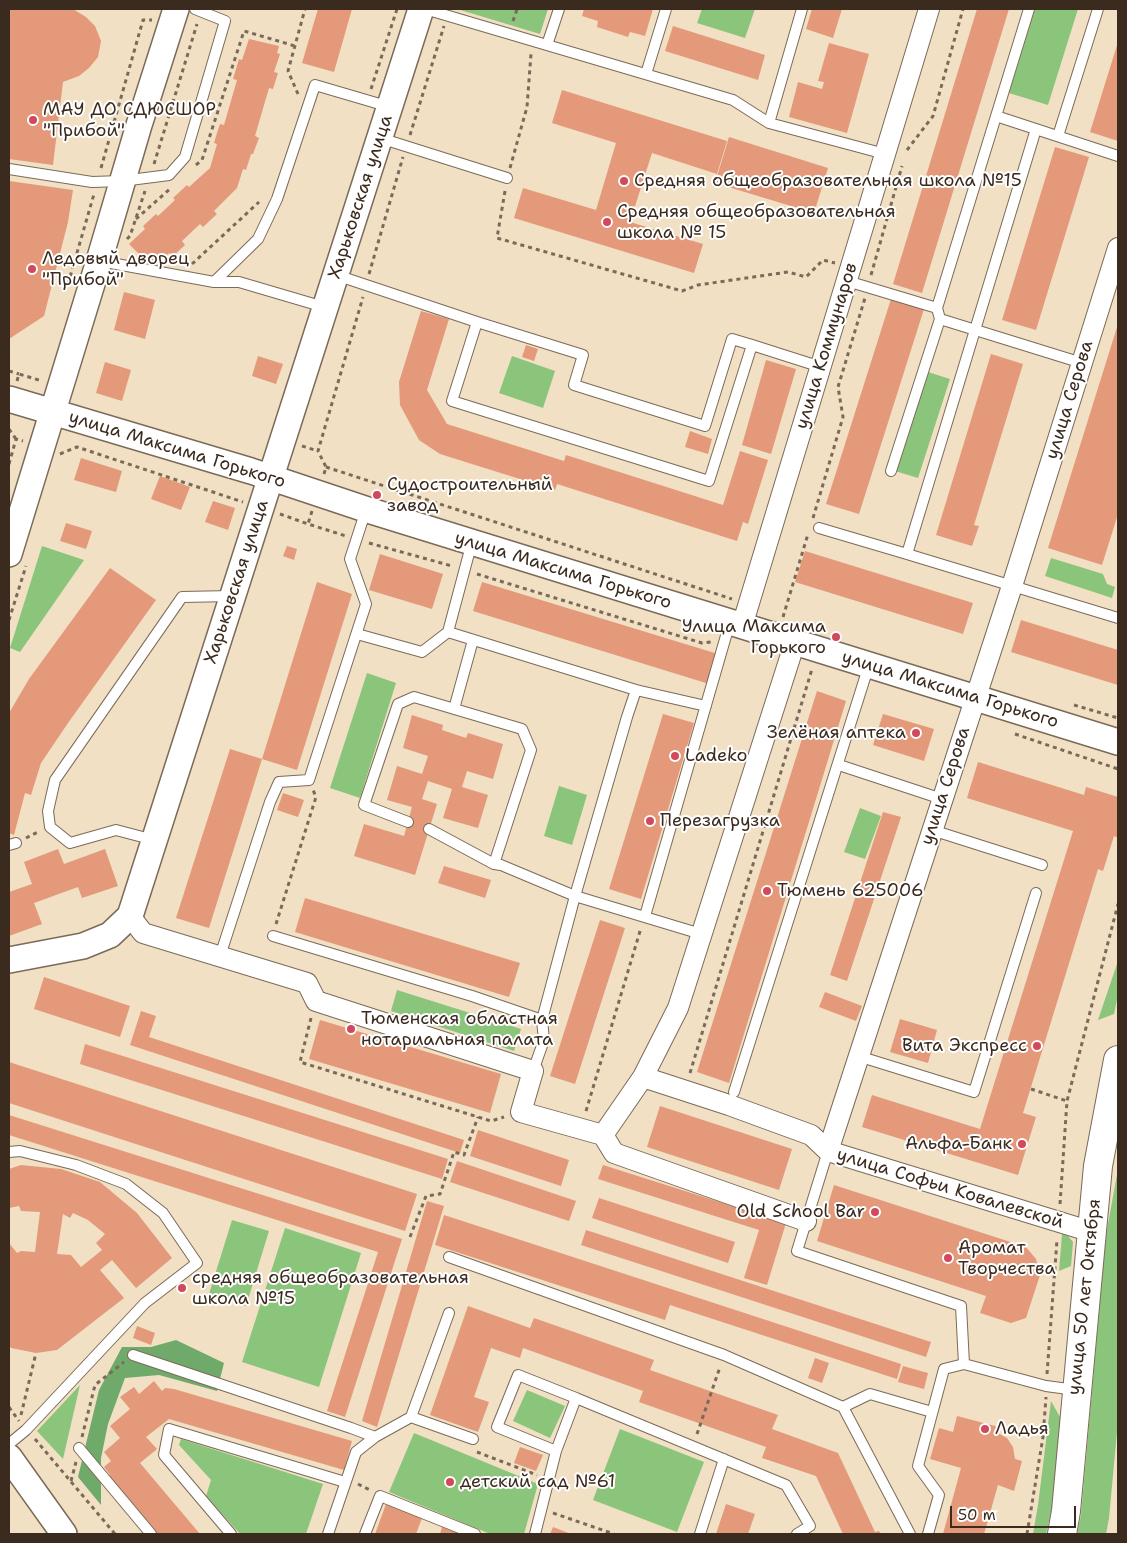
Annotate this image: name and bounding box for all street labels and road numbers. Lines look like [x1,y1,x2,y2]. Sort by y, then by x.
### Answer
street label: Харьковская улица [324,112,398,282]
street label: улица Коммунаров [791,260,863,432]
street label: улица Серова [1042,338,1098,462]
street label: улица Максима Горького [66,407,288,493]
street label: Харьковская улица [200,497,274,667]
street label: улица Максима Горького [452,528,674,614]
street label: улица Максима Горького [839,647,1061,733]
street label: улица Серова [917,724,975,848]
street label: улица Софьи Ковалевской [834,1144,1066,1234]
street label: улица 50 лет Октября [1064,1198,1106,1396]

